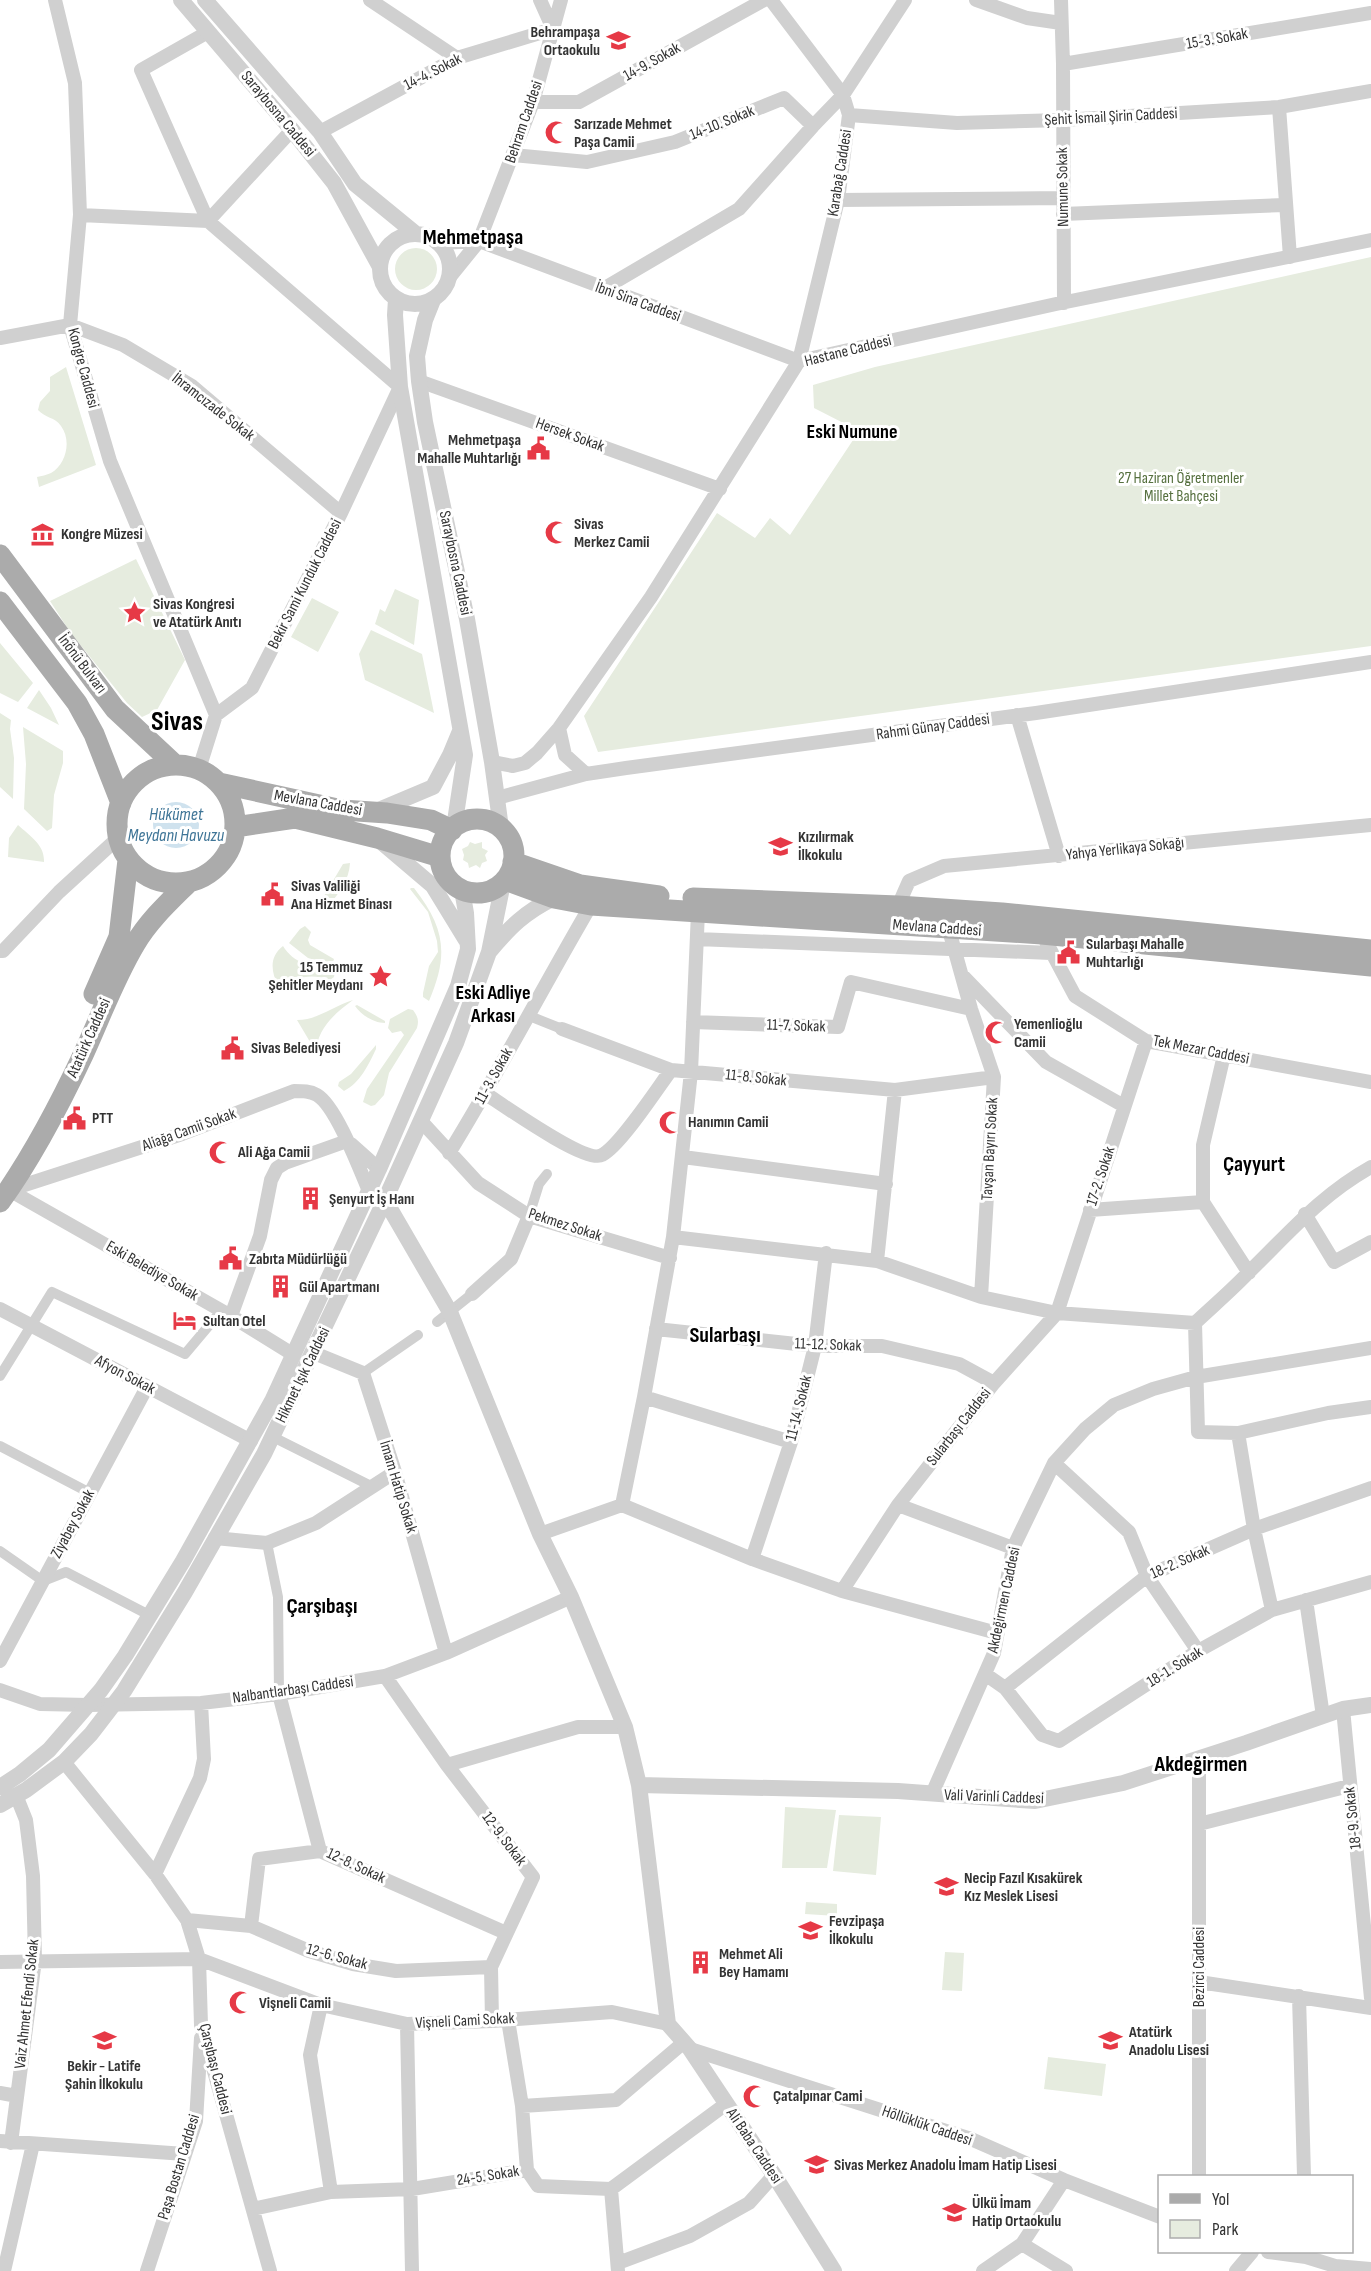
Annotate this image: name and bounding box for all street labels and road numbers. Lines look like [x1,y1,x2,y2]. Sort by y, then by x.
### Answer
street label: 15-3. Sokak [1185,24,1249,54]
street label: 14-9. Sokak [620,39,684,85]
street label: 14-4. Sokak [401,49,465,95]
street label: Saraybosna Caddesi [237,67,319,161]
street label: Behram Caddesi [501,78,547,166]
street label: 14-10. Sokak [687,101,757,145]
street label: Şehit İsmail Şirin Caddesi [1044,104,1178,130]
street label: Karabağ Caddesi [824,128,856,218]
street label: Numune Sokak [1053,147,1073,227]
street label: İbni Sina Caddesi [593,278,683,326]
street label: Kongre Caddesi [63,326,103,410]
street label: Hastane Caddesi [803,331,893,371]
street label: İhramcızade Sokak [168,369,258,445]
street label: Hersek Sokak [533,414,607,456]
street label: Saraybosna Caddesi [435,509,475,617]
street label: Bekir Sami Kunduk Caddesi [264,516,346,652]
street label: İnönü Bulvarı [54,631,110,697]
street label: Rahmi Günay Caddesi [875,710,991,744]
street label: Mevlana Caddesi [273,786,363,820]
street label: Yahya Yerlikaya Sokağı [1065,833,1185,865]
street label: Mevlana Caddesi [892,915,982,941]
street label: Atatürk Caddesi [63,995,115,1082]
street label: 11-7. Sokak [766,1015,826,1037]
street label: Tek Mezar Caddesi [1151,1031,1251,1069]
street label: 11-3. Sokak [471,1045,517,1107]
street label: 11-8. Sokak [724,1065,788,1091]
street label: Tavşan Bayırı Sokak [978,1097,1002,1201]
street label: Aliağa Camii Sokak [138,1104,239,1156]
street label: 17-2. Sokak [1083,1144,1119,1208]
street label: Pekmez Sokak [526,1204,604,1246]
street label: Eski Belediye Sokak [102,1237,202,1305]
street label: Hikmet Işık Caddesi [272,1324,334,1426]
street label: 11-12. Sokak [794,1334,862,1356]
street label: Afyon Sokak [91,1351,158,1399]
street label: 11-14. Sokak [782,1373,816,1443]
street label: Sularbaşı Caddesi [923,1384,995,1470]
street label: İmam Hatip Sokak [375,1438,421,1536]
street label: Ziyabey Sokak [47,1486,99,1562]
street label: 18-2. Sokak [1148,1541,1212,1583]
street label: Akdeğirmen Caddesi [983,1545,1025,1656]
street label: 18-1. Sokak [1144,1643,1206,1691]
street label: Nalbantlarbaşı Caddesi [231,1672,355,1708]
street label: Vali Varinli Caddesi [944,1786,1044,1808]
street label: 18-9. Sokak [1340,1786,1366,1850]
street label: 12-9. Sokak [478,1808,530,1870]
street label: 12-8. Sokak [324,1844,388,1888]
street label: Bezirci Caddesi [1190,1927,1209,2007]
street label: Vaiz Ahmet Efendi Sokak [11,1938,43,2070]
street label: 12-6. Sokak [304,1940,370,1974]
street label: Vişneli Cami Sokak [415,2009,515,2033]
street label: Çarşıbaşı Caddesi [195,2022,235,2116]
street label: Höllüklük Caddesi [879,2102,975,2150]
street label: Ali Baba Caddesi [721,2104,786,2187]
street label: Paşa Bostan Caddesi [154,2112,204,2222]
street label: 24-5. Sokak [455,2162,521,2190]

